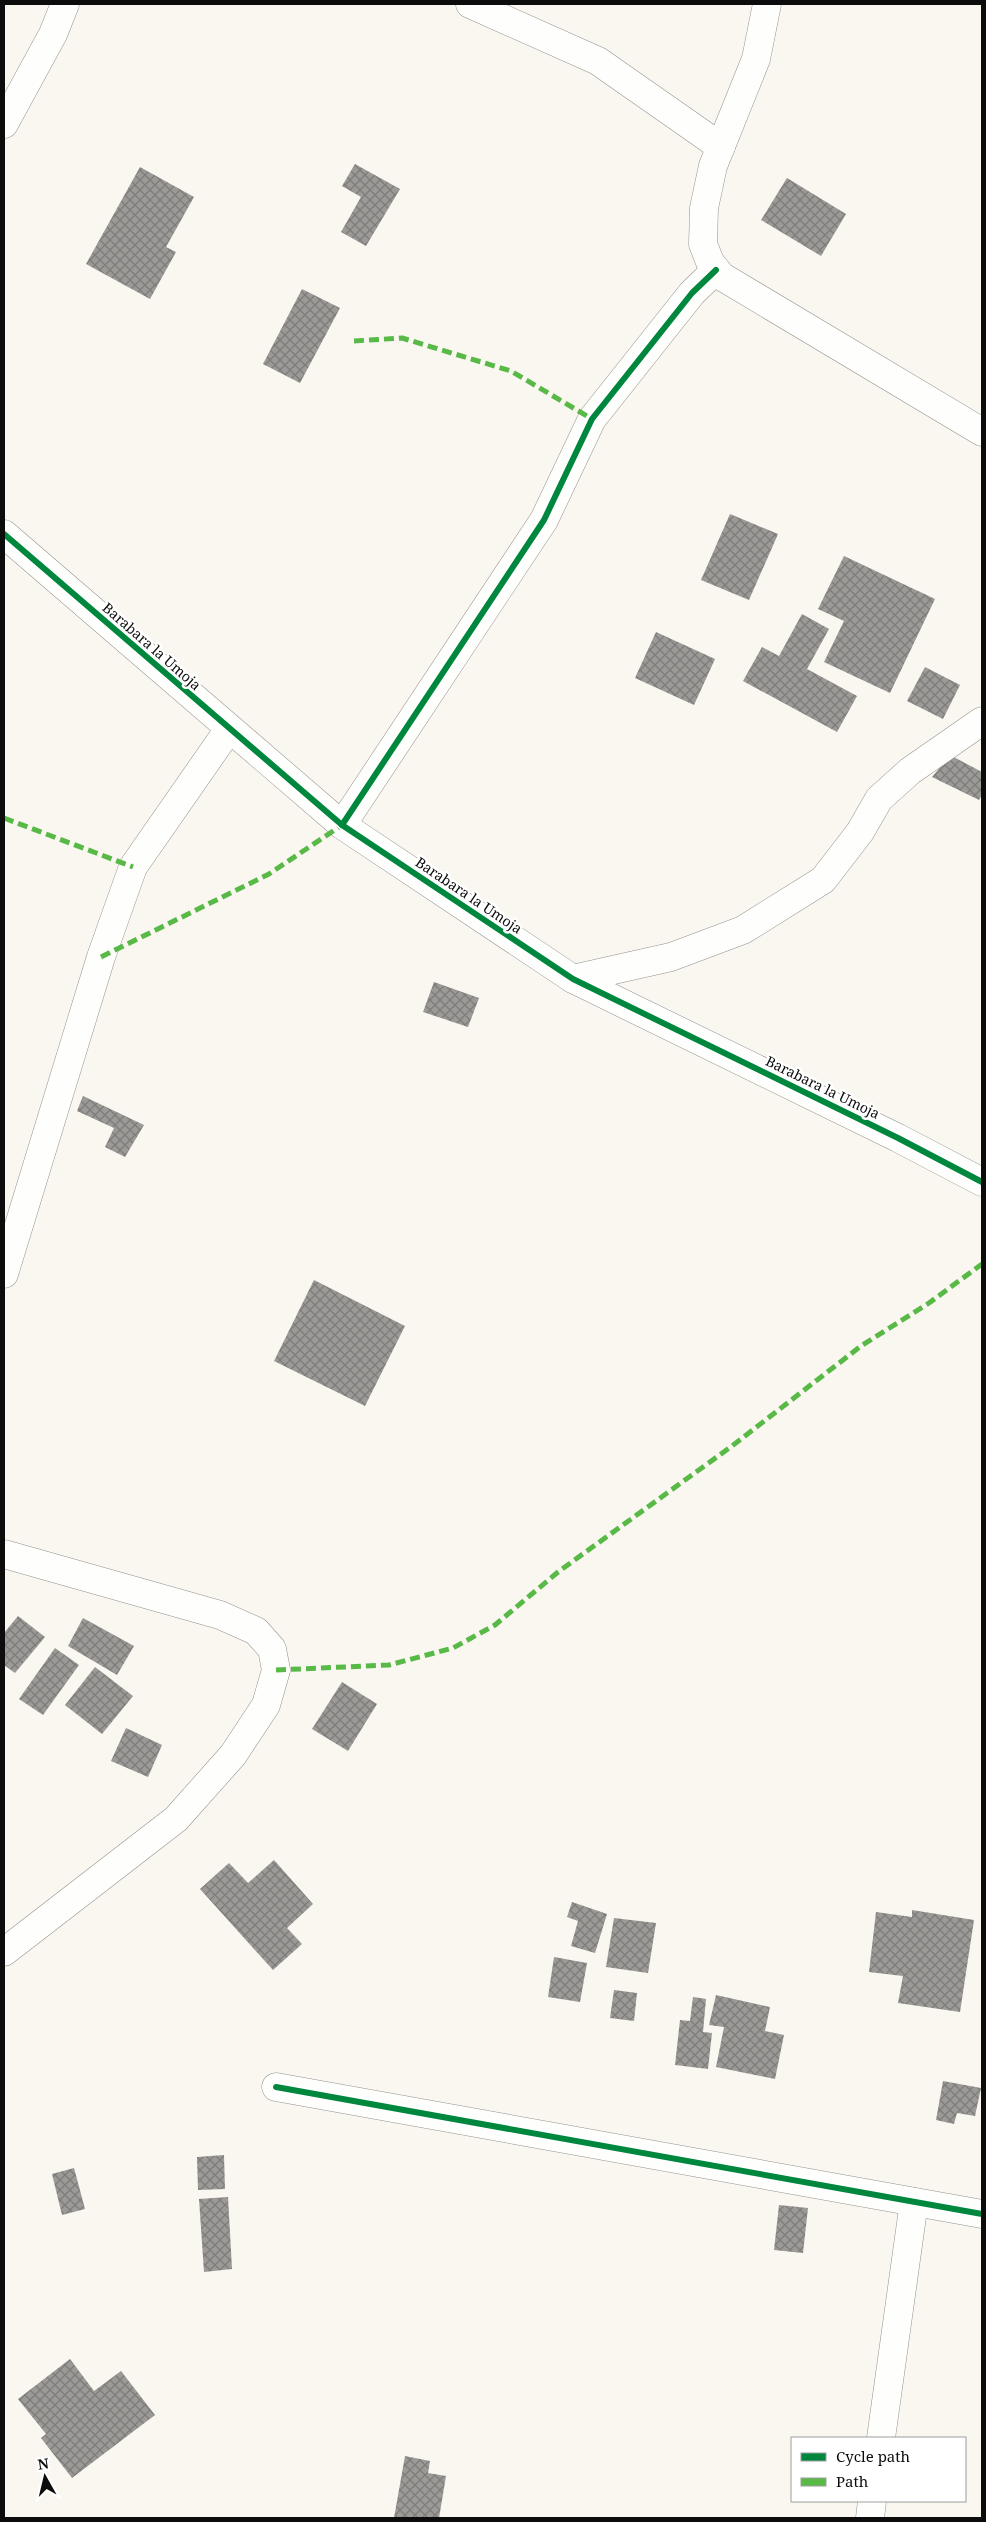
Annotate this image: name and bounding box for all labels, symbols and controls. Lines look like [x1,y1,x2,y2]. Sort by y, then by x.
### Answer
street label: Barabara la Umoja [99,598,205,694]
street label: Barabara la Umoja [412,852,526,938]
street label: Barabara la Umoja [763,1051,883,1123]
legend [791,2437,966,2502]
text: Cycle path [836,2446,911,2466]
north arrow [20,2452,70,2502]
text: N [36,2453,50,2474]
text: Path [836,2471,869,2491]

